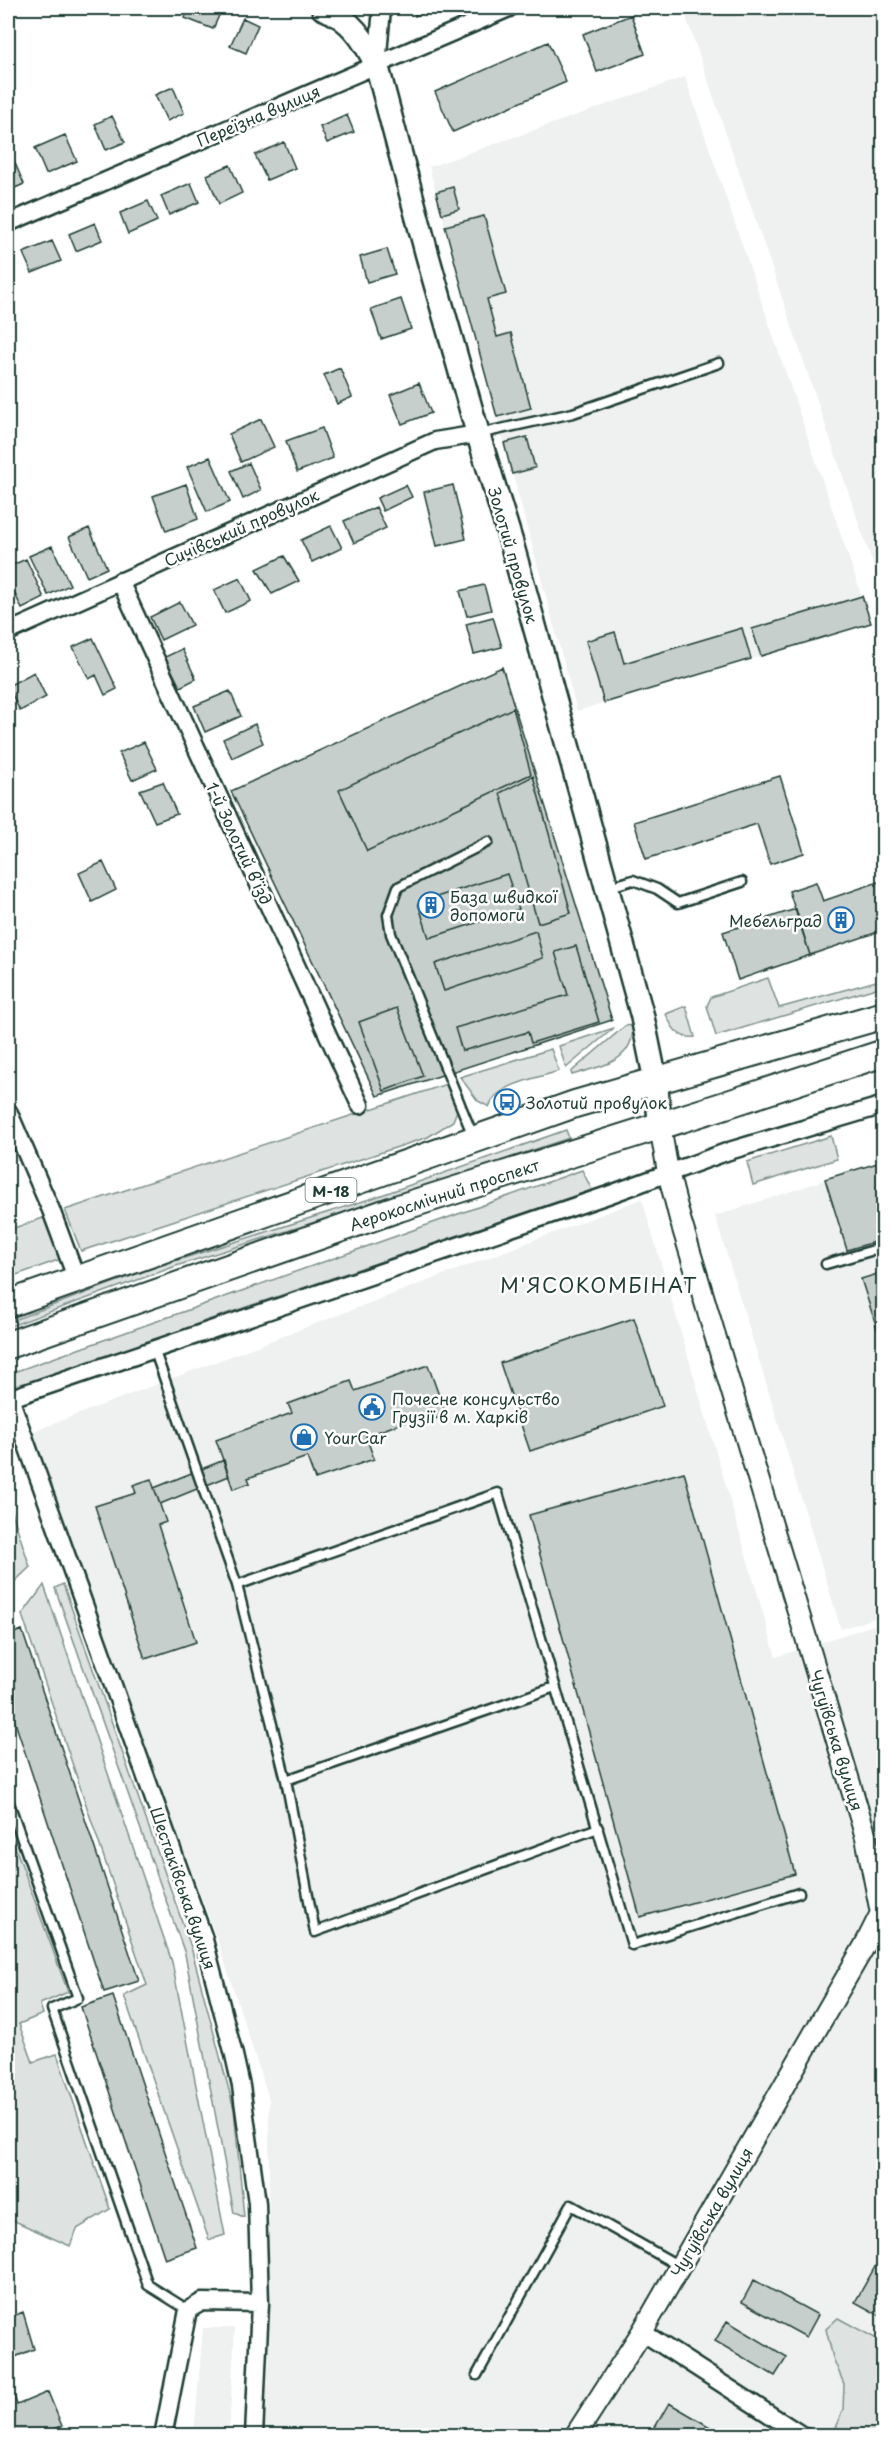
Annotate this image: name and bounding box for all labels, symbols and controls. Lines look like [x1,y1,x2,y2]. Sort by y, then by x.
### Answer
street label: Переїзна вулиця [193,78,323,152]
street label: Сичівський провулок [160,482,323,572]
street label: Золотий провулок [483,484,545,627]
street label: 1-й Золотий в’їзд [201,778,279,908]
place label: База швидкої допомоги [450,884,559,926]
building icon: База швидкої допомоги [416,890,446,920]
building icon: Мебельград [826,905,856,935]
place label: Мебельград [729,908,822,932]
bus stop icon: Золотий провулок [492,1087,522,1117]
place label: Золотий провулок [526,1090,667,1114]
street label: Аерокосмічний проспект [346,1152,542,1236]
road number: М-18 [306,1178,356,1202]
district label: М'ЯСОКОМБІНАТ [500,1270,698,1300]
place label: Почесне консульство Грузії в м. Харків [392,1386,560,1428]
public building icon: Почесне консульство Грузії в м. Харків [357,1392,387,1422]
shop icon: YourCar [289,1422,319,1452]
place label: YourCar [324,1425,387,1449]
street label: Чугуївська вулиця [804,1666,870,1814]
street label: Шестаківська вулиця [145,1804,223,1972]
street label: Чугуївська вулиця [664,2143,758,2281]

